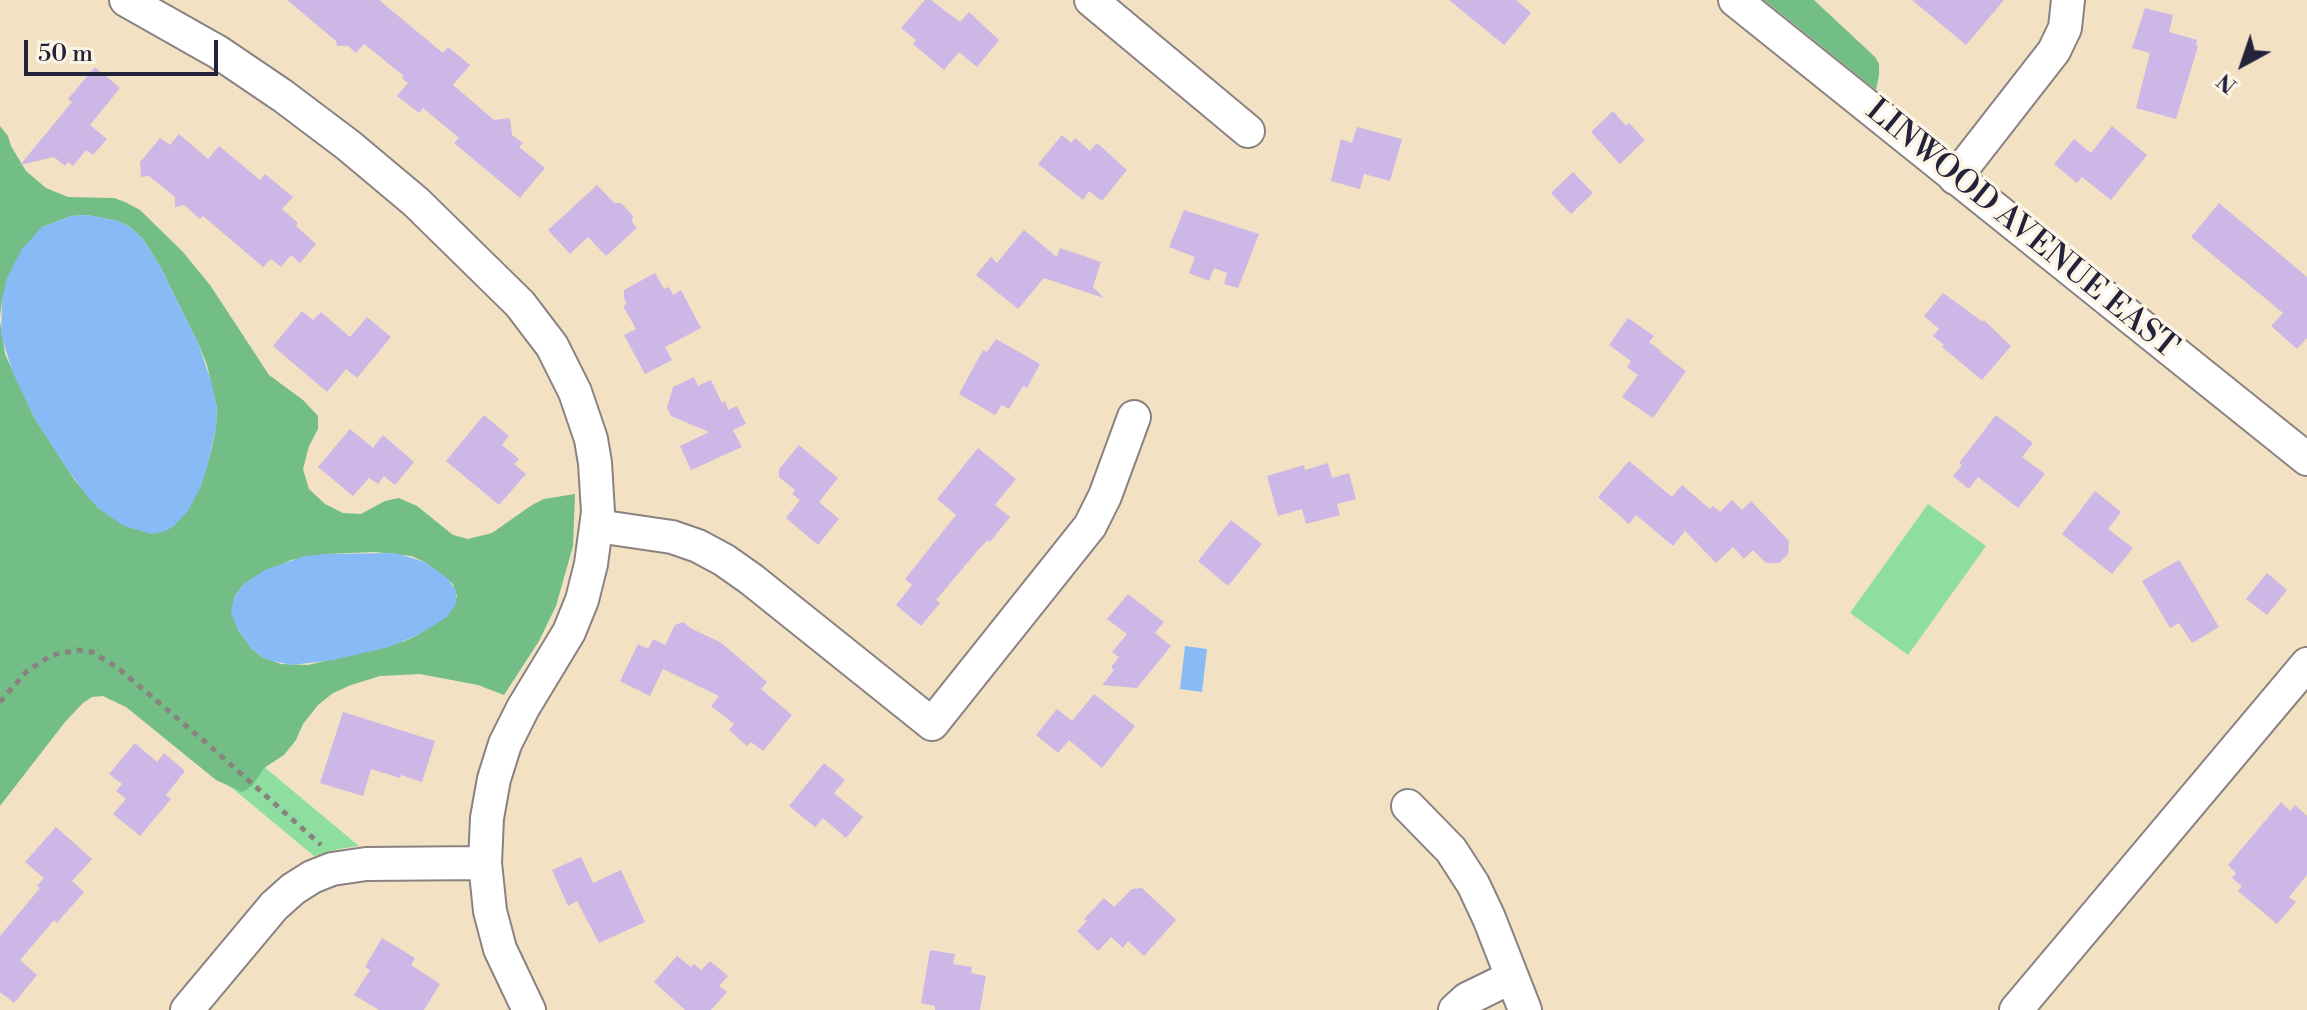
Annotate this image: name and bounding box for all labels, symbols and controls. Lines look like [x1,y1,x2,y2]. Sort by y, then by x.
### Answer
scale bar [28,24,222,74]
north arrow [2203,24,2283,104]
text: 50 m [38,39,93,69]
text: N [2212,67,2243,99]
street label: LINWOOD AVENUE EAST [1857,92,2185,368]

